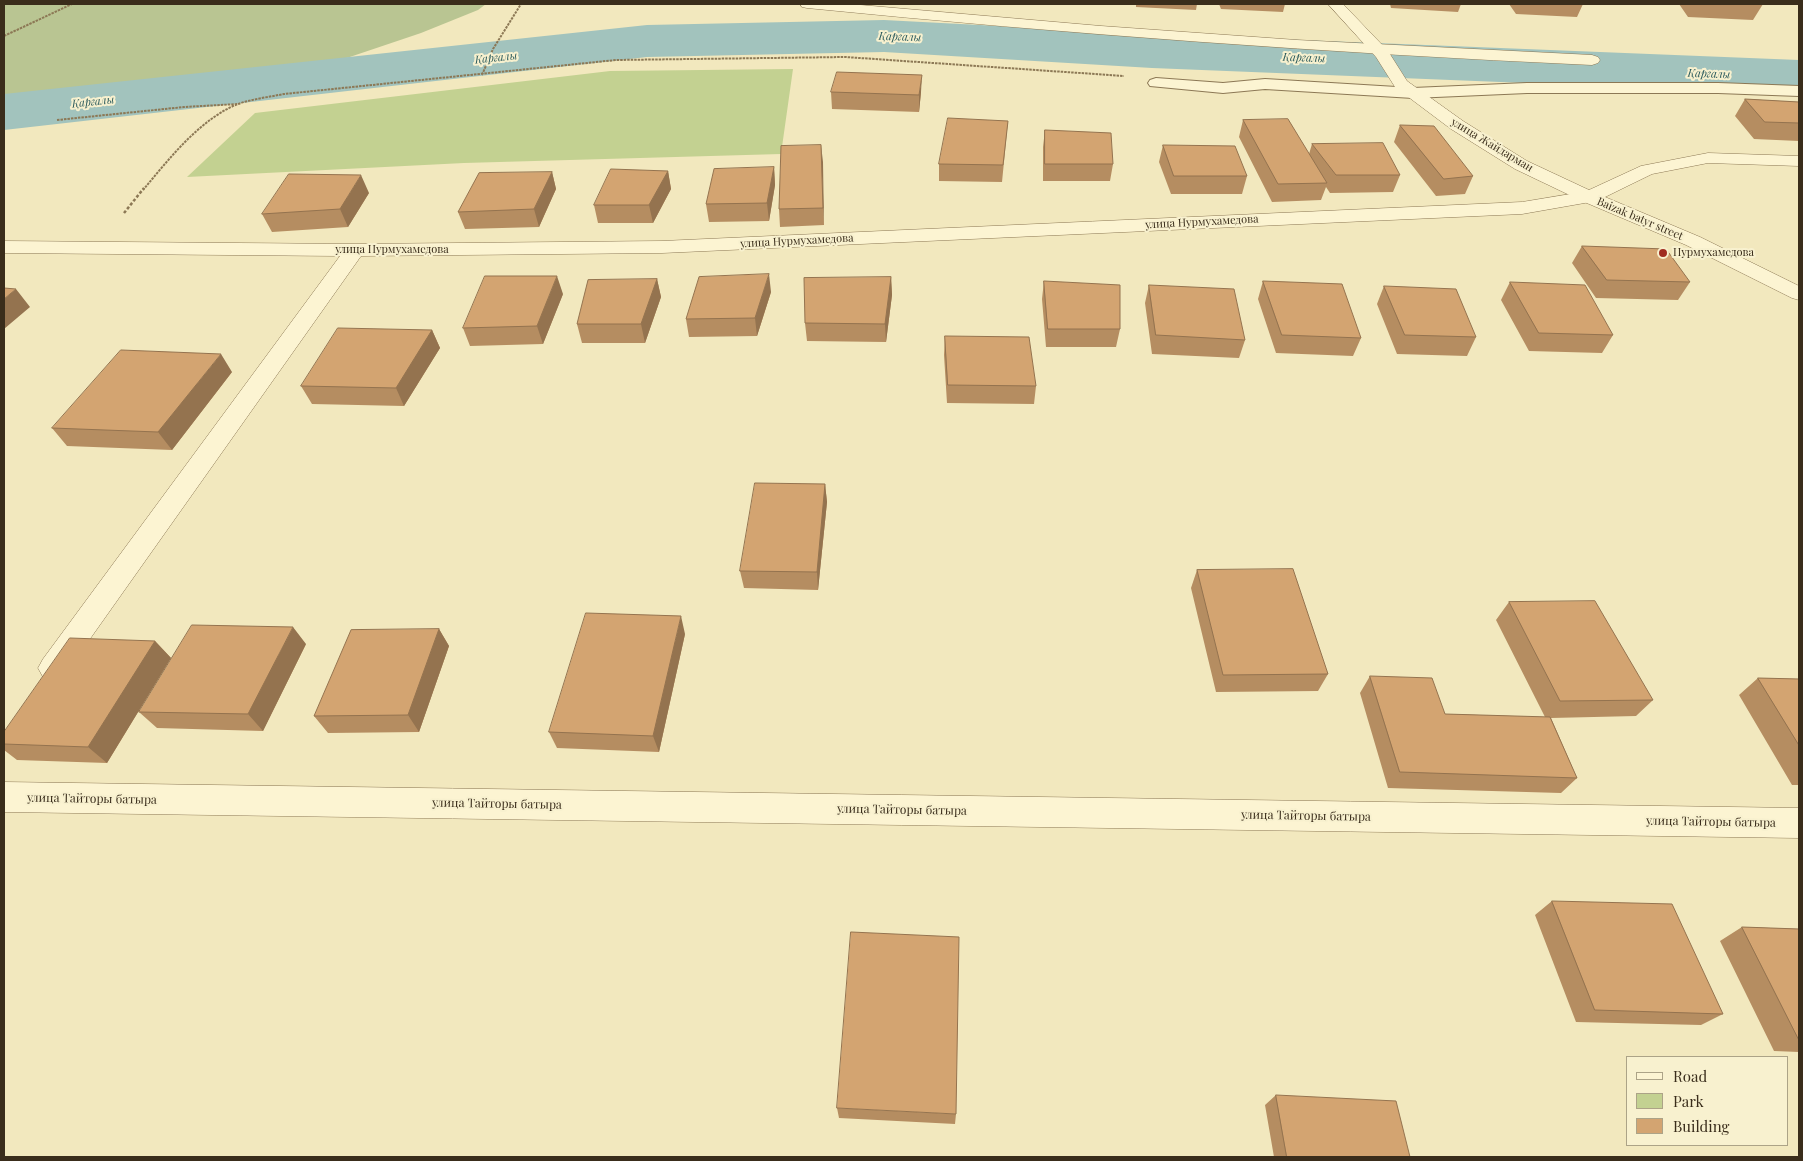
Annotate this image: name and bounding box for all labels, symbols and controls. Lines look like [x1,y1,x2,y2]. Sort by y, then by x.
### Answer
water label: Қарғалы [878,30,922,44]
water label: Қарғалы [474,49,518,67]
water label: Қарғалы [1282,51,1326,65]
water label: Қарғалы [1687,67,1731,81]
water label: Қарғалы [71,93,115,111]
street label: улица Жайдарман [1449,115,1535,175]
street label: Baizak batyr street [1595,195,1685,243]
street label: улица Нурмухамедова [1145,212,1259,232]
street label: улица Нурмухамедова [740,231,854,251]
street label: улица Нурмухамедова [335,243,449,257]
place label: Нурмухамедова [1673,246,1754,260]
marker: Нурмухамедова [1657,247,1669,259]
street label: улица Тайторы батыра [27,791,157,807]
street label: улица Тайторы батыра [432,796,562,812]
street label: улица Тайторы батыра [837,802,967,818]
street label: улица Тайторы батыра [1241,808,1371,824]
street label: улица Тайторы батыра [1646,814,1776,830]
legend [1626,1056,1788,1146]
text: Road [1673,1066,1707,1086]
text: Park [1673,1091,1704,1111]
text: Building [1673,1116,1729,1136]

